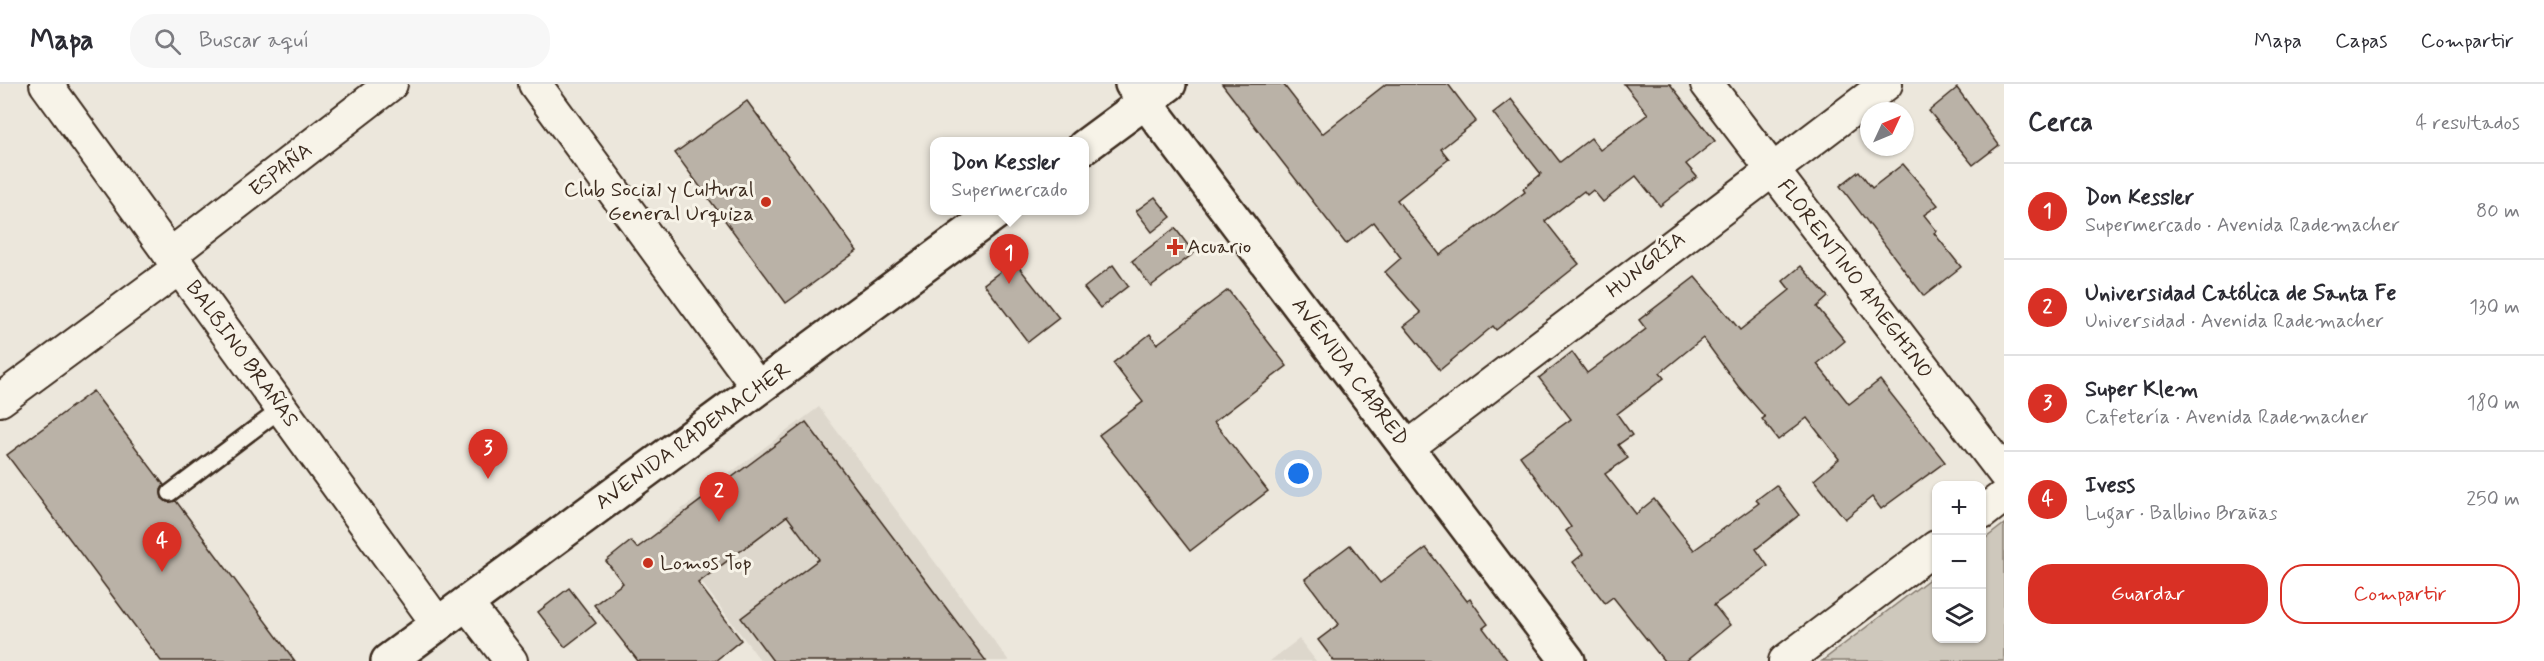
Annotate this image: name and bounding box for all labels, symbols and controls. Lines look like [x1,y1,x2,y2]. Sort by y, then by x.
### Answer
search box [130,14,550,68]
text: Mapa [30,23,94,60]
icon: search [151,25,184,58]
text: Buscar aquí [199,27,309,55]
text: Mapa [2254,27,2302,55]
text: Capas [2335,27,2388,55]
text: Compartir [2421,27,2514,55]
north arrow [1860,102,1914,156]
text: Cerca [2028,106,2093,140]
text: 4 resultados [2416,110,2520,137]
street label: ESPAÑA [244,137,318,203]
popup [930,137,1089,215]
text: Don Kessler [951,149,1061,177]
street label: FLORENTINO AMEGHINO [1771,173,1939,385]
place label: Club Social y Cultural General Urquiza [564,176,754,228]
text: Supermercado [951,177,1068,204]
text: Don Kessler [2085,184,2194,212]
marker: Club Social y Cultural General Urquiza [759,195,773,209]
text: 1 [2043,198,2052,225]
text: 80 m [2476,198,2520,225]
text: Supermercado · Avenida Rademacher [2085,212,2400,239]
street label: HUNGRÍA [1601,225,1691,305]
place label: Acuario [1187,233,1251,261]
pin: 1 [990,234,1028,284]
marker: Acuario [1168,240,1182,254]
street label: BALBINO BRAÑAS [179,275,305,433]
text: Universidad Católica de Santa Fe [2085,280,2397,308]
street label: AVENIDA CABRED [1285,292,1415,452]
text: 2 [2043,294,2052,321]
text: 130 m [2469,294,2520,321]
text: Universidad · Avenida Rademacher [2085,308,2384,335]
street label: AVENIDA RADEMACHER [590,355,797,516]
text: Super Klem [2085,376,2198,404]
text: 3 [2043,390,2052,417]
text: 180 m [2467,390,2520,417]
text: Cafetería · Avenida Rademacher [2085,404,2369,431]
pin: 3 [468,430,508,479]
your location [1284,459,1313,488]
pin: 2 [700,472,738,522]
text: Ivess [2085,472,2135,500]
map controls [1932,481,1986,643]
button: + [1932,481,1986,535]
text: 4 [2042,486,2053,513]
text: 250 m [2466,486,2520,513]
text: Lugar · Balbino Brañas [2085,500,2278,527]
pin: 4 [142,522,182,572]
button: − [1932,535,1986,589]
place label: Lomos Top [660,549,752,577]
marker: Lomos Top [641,556,655,570]
button: Guardar [2028,564,2268,624]
button: Compartir [2280,564,2520,624]
button: layers [1932,589,1986,643]

